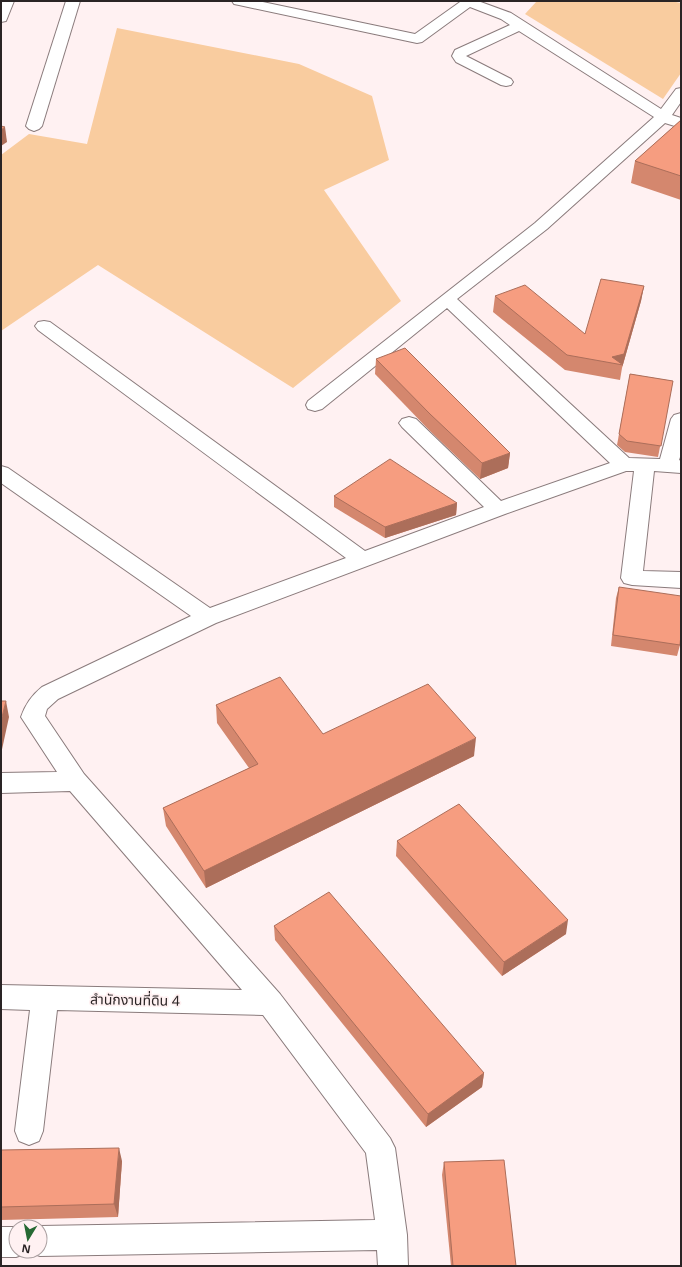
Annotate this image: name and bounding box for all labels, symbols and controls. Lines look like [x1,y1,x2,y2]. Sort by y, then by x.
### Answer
street label: สำนักงานที่ดิน 4 [90,989,180,1010]
north arrow [8,1219,48,1259]
text: N [20,1241,32,1258]

